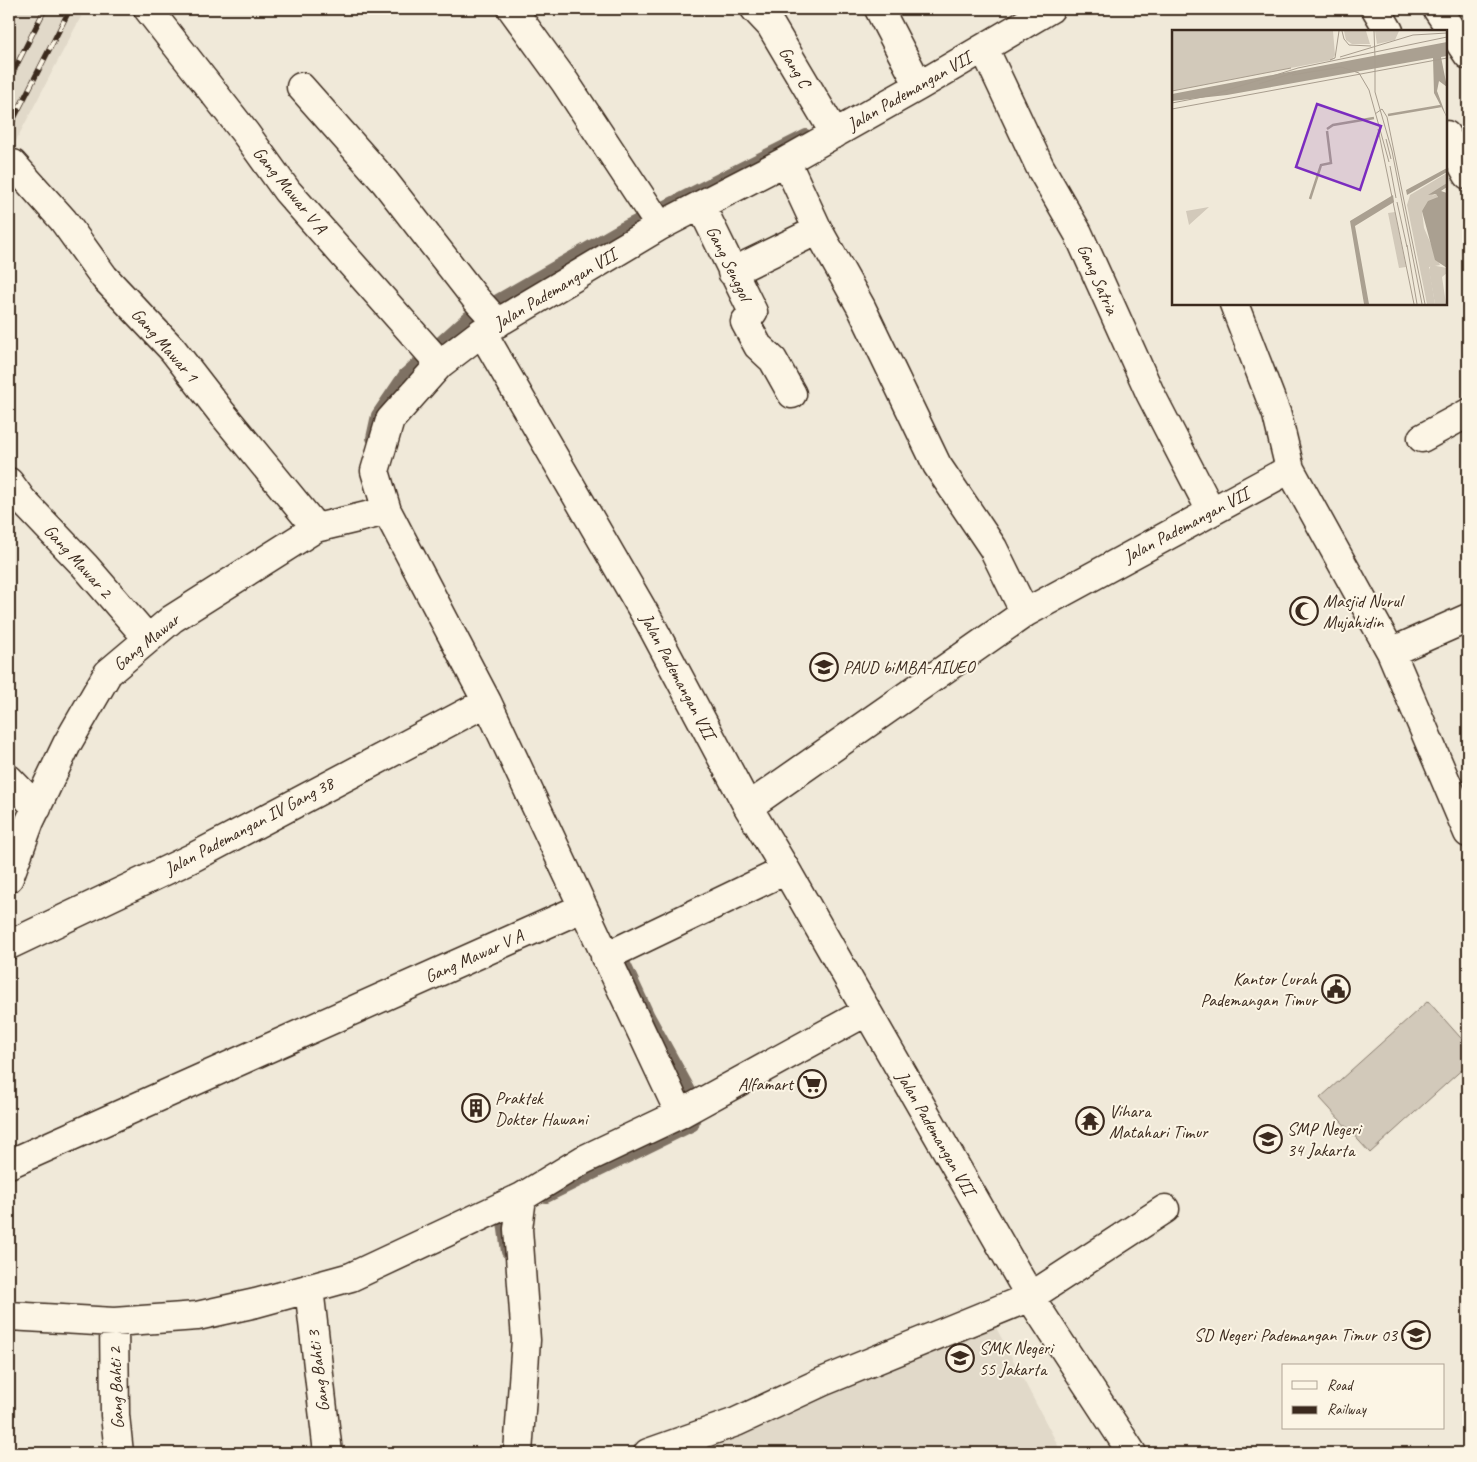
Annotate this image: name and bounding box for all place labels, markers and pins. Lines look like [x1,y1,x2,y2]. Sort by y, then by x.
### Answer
place label: Masjid Nurul Mujahidin [1323,590,1405,633]
mosque icon: Masjid Nurul Mujahidin [1289,596,1319,626]
school or university icon: PAUD biMBA-AIUEO [809,652,839,682]
place label: PAUD biMBA-AIUEO [843,656,977,678]
place label: Kantor Lurah Pademangan Timur [1201,968,1320,1011]
public building icon: Kantor Lurah Pademangan Timur [1321,974,1351,1004]
supermarket icon: Alfamart [797,1069,827,1099]
place label: Alfamart [738,1073,795,1095]
place label: Praktek Dokter Hawani [495,1087,590,1130]
building icon: Praktek Dokter Hawani [461,1093,491,1123]
place label: Vihara Matahari Timur [1109,1100,1209,1143]
temple icon: Vihara Matahari Timur [1075,1106,1105,1136]
place label: SMP Negeri 34 Jakarta [1287,1118,1363,1161]
school or university icon: SMP Negeri 34 Jakarta [1253,1124,1283,1154]
school or university icon: SD Negeri Pademangan Timur 03 [1401,1320,1431,1350]
place label: SD Negeri Pademangan Timur 03 [1194,1324,1399,1346]
place label: SMK Negeri 55 Jakarta [979,1337,1055,1380]
school or university icon: SMK Negeri 55 Jakarta [945,1343,975,1373]

